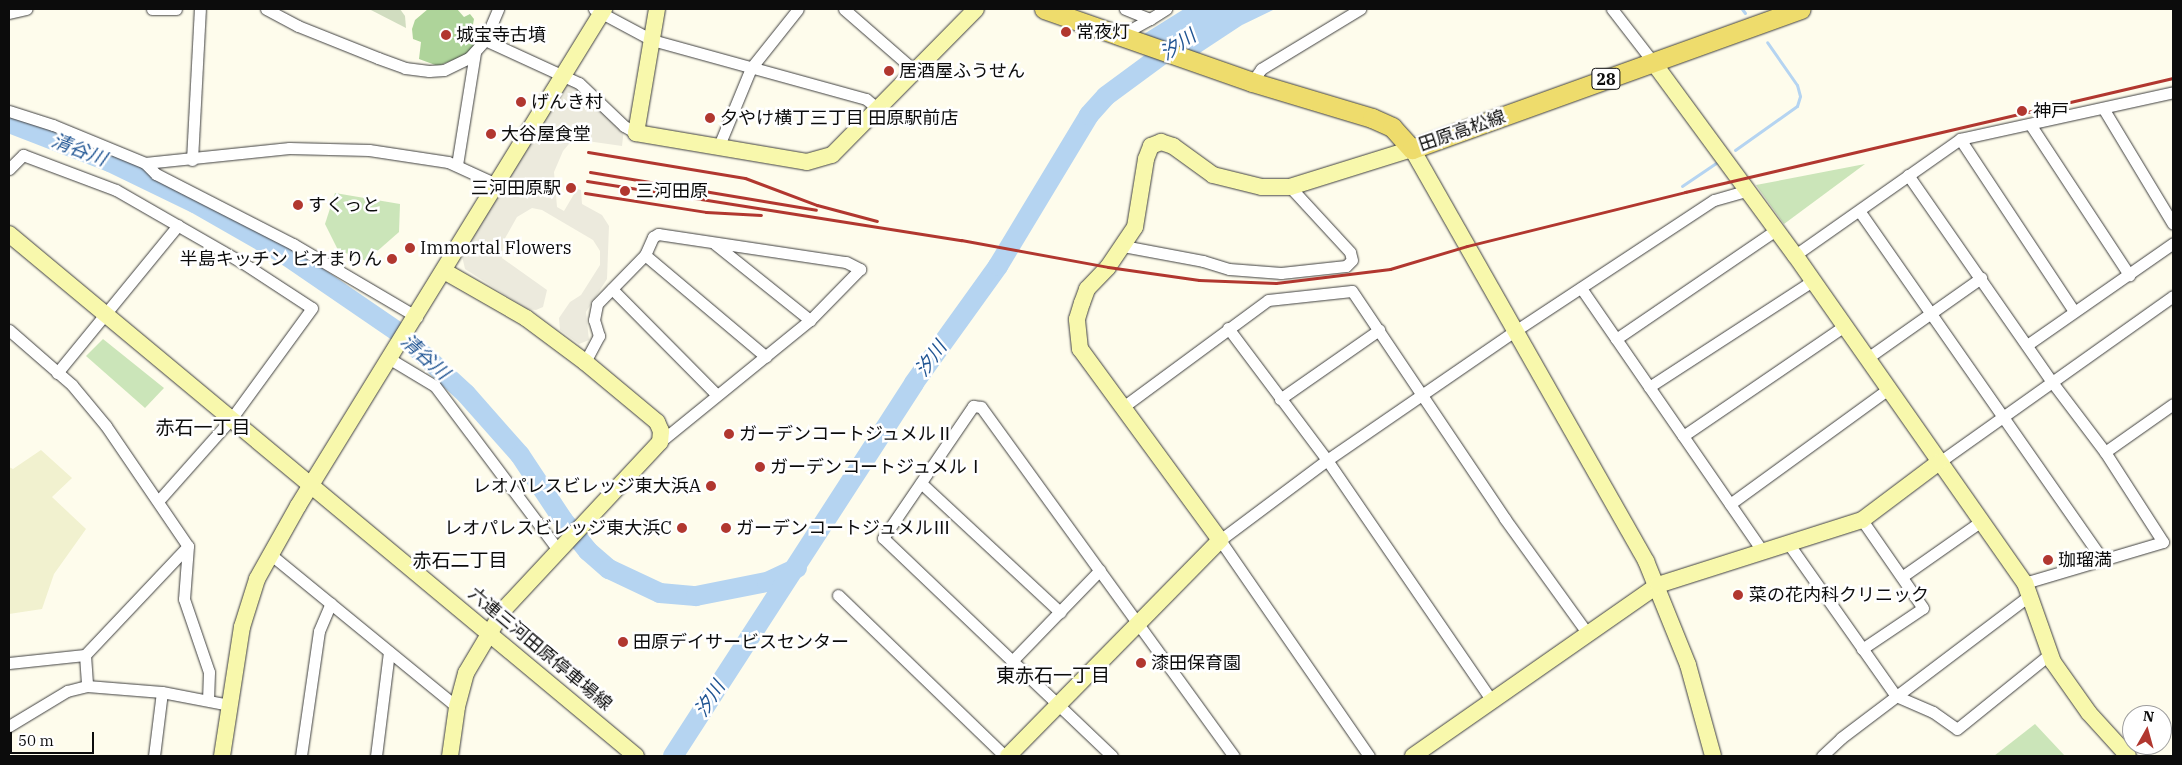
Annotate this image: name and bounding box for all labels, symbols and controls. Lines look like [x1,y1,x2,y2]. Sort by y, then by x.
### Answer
place label: 常夜灯 [1076,21,1130,43]
place label: 城宝寺古墳 [456,24,546,46]
water label: 汐川 [1156,25,1200,65]
marker: 常夜灯 [1060,26,1072,38]
marker: 城宝寺古墳 [440,29,452,41]
place label: 居酒屋ふうせん [899,60,1025,82]
marker: 居酒屋ふうせん [883,65,895,77]
road number: 28 [1591,66,1621,92]
place label: げんき村 [531,91,603,113]
marker: げんき村 [515,96,527,108]
place label: 神戸 [2033,100,2069,122]
marker: 神戸 [2015,104,2029,118]
street label: 田原高松線 [1416,106,1508,156]
place label: 夕やけ横丁三丁目 田原駅前店 [720,107,958,129]
marker: 夕やけ横丁三丁目 田原駅前店 [704,112,716,124]
place label: 大谷屋食堂 [501,123,591,145]
marker: 大谷屋食堂 [485,128,497,140]
water label: 清谷川 [48,129,110,171]
place label: 三河田原駅 [471,177,561,199]
place label: 三河田原 [636,180,708,202]
marker: 三河田原駅 [565,182,577,194]
marker: 三河田原 [618,184,632,198]
place label: すくっと [308,194,380,216]
marker: すくっと [292,199,304,211]
place label: Immortal Flowers [420,237,572,259]
marker: Immortal Flowers [404,242,416,254]
place label: 半島キッチン ビオまりん [180,248,382,270]
marker: 半島キッチン ビオまりん [386,253,398,265]
water label: 清谷川 [396,329,454,385]
water label: 汐川 [911,337,951,381]
district label: 赤石一丁目 [156,417,250,439]
place label: ガーデンコートジュメルⅡ [739,423,955,445]
marker: ガーデンコートジュメルⅡ [723,428,735,440]
place label: ガーデンコートジュメルⅠ [770,456,986,478]
marker: ガーデンコートジュメルⅠ [754,461,766,473]
place label: レオパレスビレッジ東大浜A [473,475,701,497]
marker: レオパレスビレッジ東大浜A [705,480,717,492]
place label: レオパレスビレッジ東大浜C [444,517,672,539]
place label: ガーデンコートジュメルⅢ [736,517,952,539]
marker: レオパレスビレッジ東大浜C [676,522,688,534]
marker: ガーデンコートジュメルⅢ [720,522,732,534]
place label: 珈瑠満 [2058,549,2112,571]
district label: 赤石二丁目 [413,550,507,572]
marker: 珈瑠満 [2042,554,2054,566]
street label: 六連三河田原停車場線 [464,583,616,715]
place label: 菜の花内科クリニック [1749,584,1929,606]
marker: 菜の花内科クリニック [1731,588,1745,602]
place label: 田原デイサービスセンター [633,631,849,653]
marker: 田原デイサービスセンター [617,636,629,648]
place label: 漆田保育園 [1151,652,1241,674]
marker: 漆田保育園 [1135,657,1147,669]
district label: 東赤石一丁目 [996,665,1110,687]
water label: 汐川 [690,677,730,721]
north arrow [2122,705,2172,755]
text: N [2142,706,2155,726]
scale bar [12,722,96,754]
text: 50 m [18,731,54,750]

